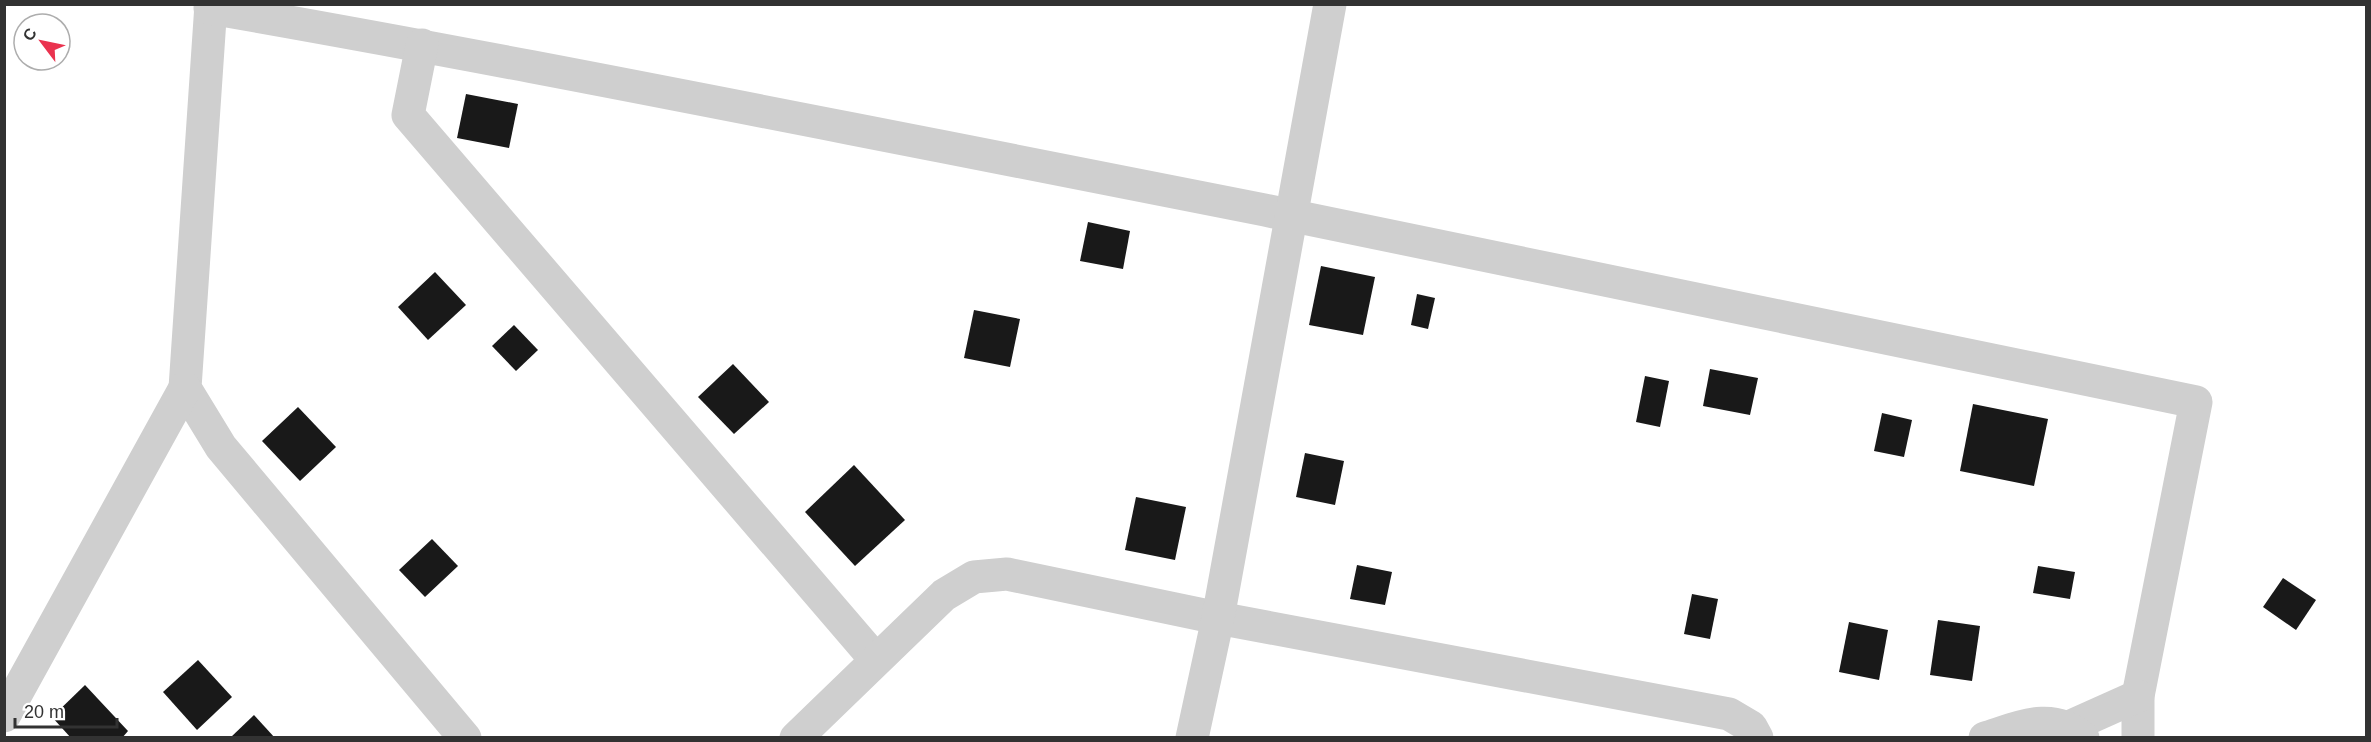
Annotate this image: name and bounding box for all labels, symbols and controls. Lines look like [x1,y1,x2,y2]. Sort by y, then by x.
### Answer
north arrow [12,12,72,72]
text: С [19,25,40,44]
scale bar [15,691,117,729]
text: 20 m [24,702,64,722]

